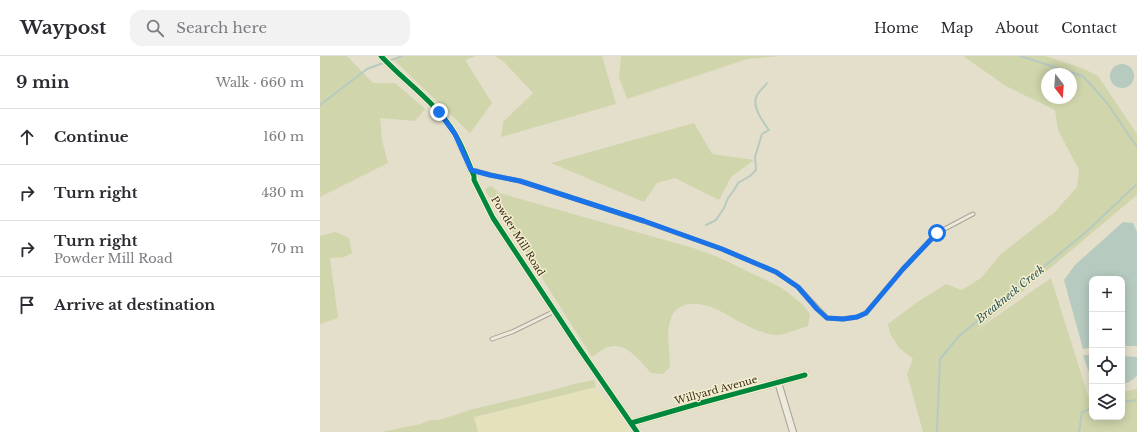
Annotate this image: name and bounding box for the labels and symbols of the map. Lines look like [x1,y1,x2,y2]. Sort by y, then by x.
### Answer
north arrow [1041,68,1077,104]
route end [430,103,448,121]
street label: Powder Mill Road [488,194,548,278]
route start [928,224,946,242]
water label: Breakneck Creek [972,262,1047,326]
street label: Willyard Avenue [672,373,759,408]

